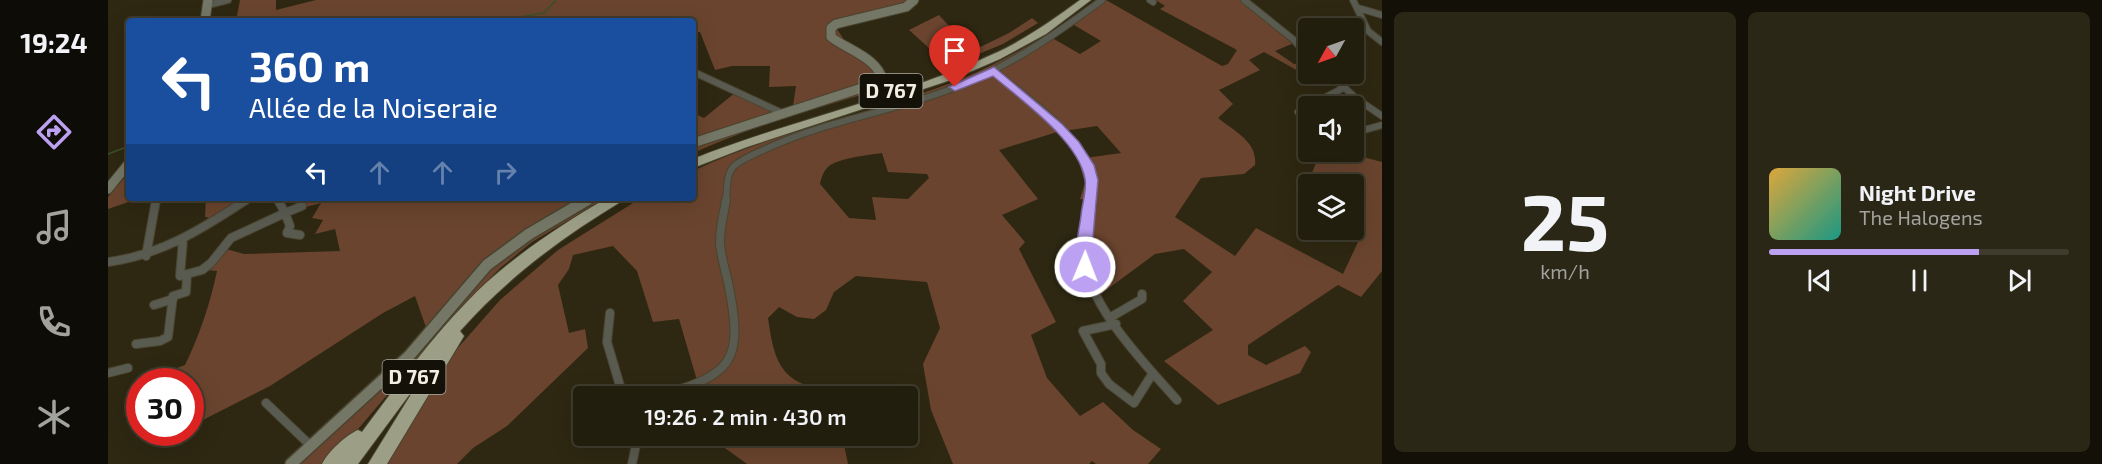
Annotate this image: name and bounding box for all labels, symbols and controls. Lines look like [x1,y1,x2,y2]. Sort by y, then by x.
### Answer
north arrow [1298,18,1364,84]
map controls [1298,18,1364,240]
pin [929,25,980,87]
text: 19:24 [20,26,88,58]
icon: arrive [938,34,971,67]
text: 360 m [249,40,370,90]
icon: left [150,42,228,120]
road number: D 767 [860,74,922,108]
text: Allée de la Noiseraie [249,91,498,123]
button: sound [1298,96,1364,162]
icon: directions [33,111,75,153]
icon: left [300,156,333,189]
icon: ahead [363,156,396,189]
icon: ahead [426,156,459,189]
icon: right [489,156,522,189]
text: 25 [1521,173,1609,267]
button: layers [1298,174,1364,240]
text: Night Drive [1859,179,1976,205]
text: The Halogens [1859,205,1983,229]
icon: music [33,206,75,248]
position arrow [1053,235,1117,299]
text: km/h [1540,259,1590,283]
icon: previous [1803,264,1836,297]
icon: pause [1903,264,1936,297]
icon: next [2003,264,2036,297]
icon: phone [33,301,75,343]
road number: D 767 [382,360,446,394]
speed limit sign: 30 [126,368,204,446]
icon: climate [33,396,75,438]
text: 19:26 · 2 min · 430 m [644,403,847,429]

